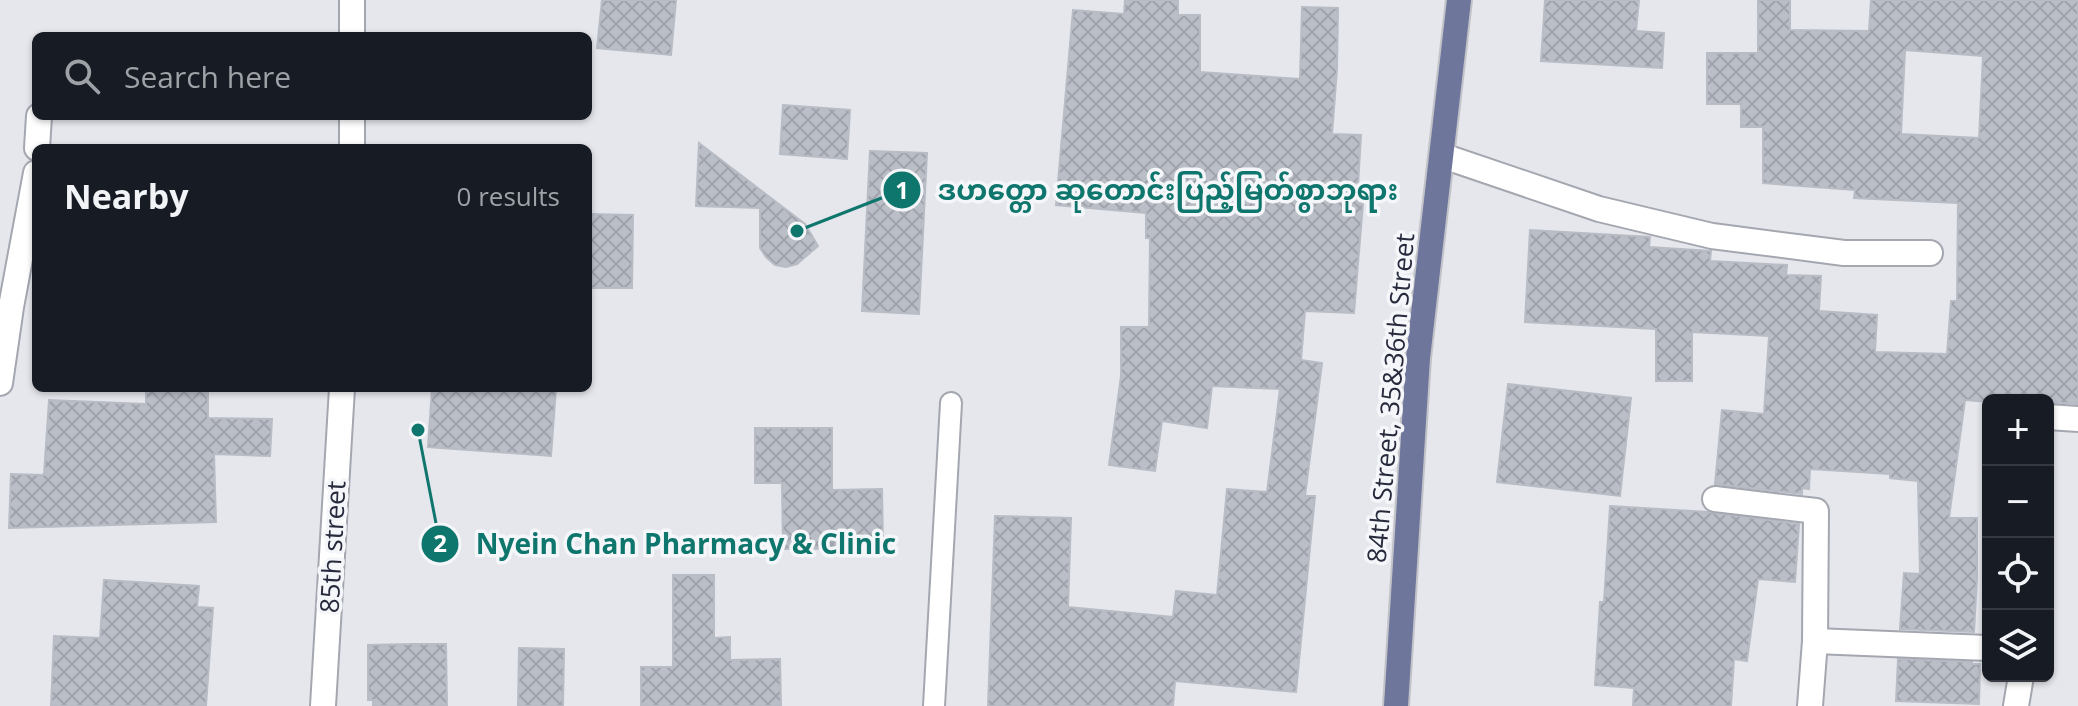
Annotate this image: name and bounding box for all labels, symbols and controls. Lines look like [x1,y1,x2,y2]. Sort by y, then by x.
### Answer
search box [32,32,592,120]
icon: search [60,54,104,98]
text: Search here [124,56,291,97]
callout: ဒဟတ္တော ဆုတောင်းပြည့်မြတ်စွာဘုရား [882,164,1415,216]
text: ဒဟတ္တော ဆုတောင်းပြည့်မြတ်စွာဘုရား [938,170,1398,213]
text: Nearby [64,173,189,219]
text: 1 [895,173,909,206]
text: 0 results [457,178,560,214]
street label: 84th Street, 35&36th Street [1358,232,1422,564]
map controls [1982,394,2054,682]
button: + [1982,394,2054,466]
button: − [1982,466,2054,538]
street label: 85th street [311,480,353,614]
callout: Nyein Chan Pharmacy & Clinic [420,518,912,570]
text: Nyein Chan Pharmacy & Clinic [476,524,896,562]
text: 2 [433,526,447,559]
button: locate [1982,538,2054,610]
button: layers [1982,610,2054,682]

